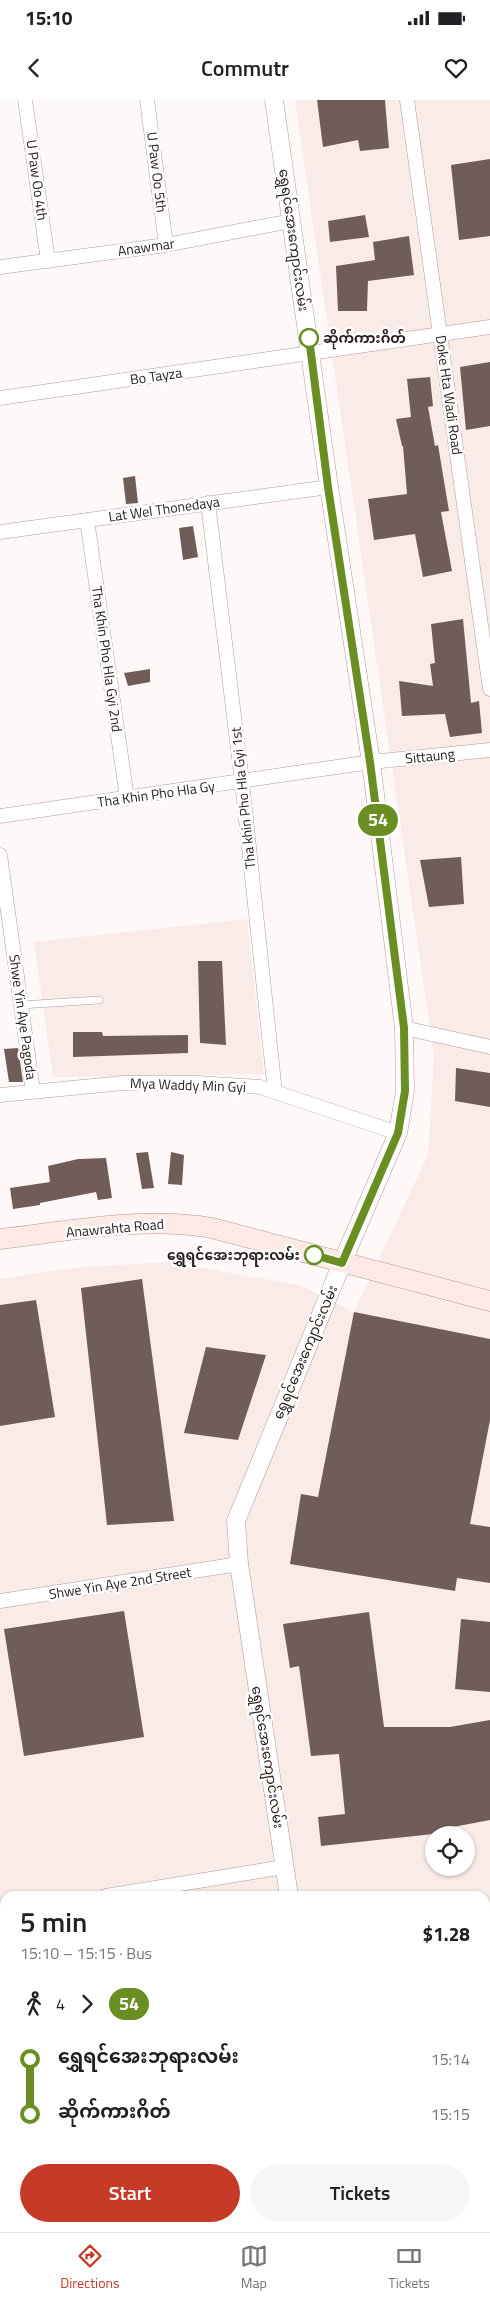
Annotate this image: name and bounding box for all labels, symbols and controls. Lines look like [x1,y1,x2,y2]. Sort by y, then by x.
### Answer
text: 15:10 [25,3,72,32]
text: Commutr [201,51,289,85]
icon: back [20,54,48,82]
icon: heart [442,54,470,82]
street label: U Paw Oo 5th [142,130,173,213]
street label: U Paw Oo 4th [21,138,54,222]
street label: ရွှေရင်အေးကျောင်းလမ်း [272,167,315,313]
street label: Anawmar [116,232,176,261]
place label: ဆိုက်ကားဂိတ် [323,327,406,350]
marker: ဆိုက်ကားဂိတ် [299,328,319,348]
street label: Doke Hta Wadi Road [431,334,468,456]
street label: Bo Tayza [129,361,183,390]
street label: Lat Wel Thonedaya [107,490,221,527]
street label: Tha Khin Pho Hla Gyi 2nd [87,584,128,733]
street label: Tha khin Pho Hla Gyi 1st [225,726,260,870]
street label: Sittaung [404,742,456,769]
street label: Tha Khin Pho Hla Gy [96,775,216,812]
line badge: 54 [356,804,400,836]
text: 54 [368,806,388,833]
street label: Shwe Yin Aye Pagoda [4,953,43,1081]
street label: Mya Waddy Min Gyi [130,1072,246,1097]
street label: Anawrahta Road [65,1213,165,1242]
place label: ရွှေရင်အေးဘုရားလမ်း [167,1244,300,1267]
marker: ရွှေရင်အေးဘုရားလမ်း [304,1245,324,1265]
street label: ရွှေရင်အေးကျောင်းလမ်း [267,1281,344,1423]
street label: Shwe Yin Aye 2nd Street [47,1561,193,1604]
street label: ရွှေရင်အေးကျောင်းလမ်း [245,1684,290,1830]
map controls [425,1826,475,1876]
button: locate [425,1826,475,1876]
text: 5 min [20,1900,87,1943]
text: $1.28 [423,1919,470,1948]
text: 15:10 – 15:15 · Bus [20,1941,152,1965]
icon: walk [20,1990,48,2018]
icon: forward [73,1990,101,2018]
text: 54 [119,1990,139,2017]
text: 4 [56,1992,65,2016]
text: ရွှေရင်အေးဘုရားလမ်း [58,2041,239,2070]
text: 15:14 [431,2047,470,2071]
text: ဆိုက်ကားဂိတ် [58,2096,171,2125]
text: 15:15 [431,2102,470,2126]
button: Start [20,2164,240,2222]
button: Tickets [250,2164,470,2222]
tab: Directions [60,2242,120,2293]
tab: Map [240,2242,268,2293]
tab: Tickets [388,2242,430,2293]

